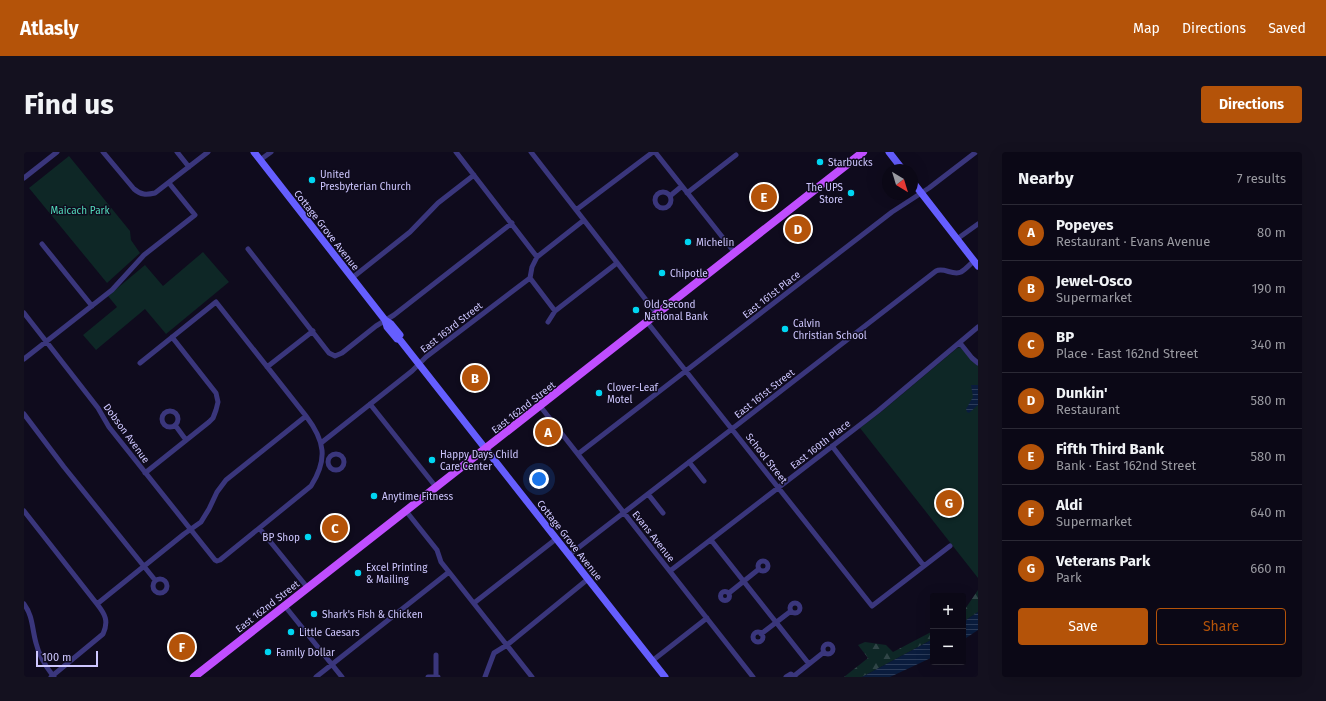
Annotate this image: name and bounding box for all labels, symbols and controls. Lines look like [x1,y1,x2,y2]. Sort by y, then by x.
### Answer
text: Atlasly [20,17,79,40]
text: Map [1133,20,1160,37]
text: Directions [1182,20,1246,37]
text: Saved [1268,20,1306,37]
button: Directions [1201,86,1302,123]
text: Find us [24,88,114,121]
marker: Starbucks [815,157,825,167]
place label: Starbucks [828,157,873,169]
north arrow [882,164,918,200]
text: Nearby [1018,168,1073,189]
place label: United Presbyterian Church [320,169,411,193]
text: 7 results [1237,171,1286,186]
marker: United Presbyterian Church [307,175,317,185]
pin: E [751,182,777,212]
place label: The UPS Store [806,182,844,206]
street label: Cottage Grove Avenue [291,188,361,273]
marker: The UPS Store [846,188,856,198]
park label: Maicach Park [50,205,110,217]
pin: D [785,214,811,244]
text: Popeyes [1056,216,1114,234]
text: A [1027,225,1035,240]
text: 80 m [1257,225,1286,240]
text: Restaurant · Evans Avenue [1056,234,1210,249]
marker: Michelin [683,237,693,247]
place label: Michelin [696,237,734,249]
marker: Chipotle [657,268,667,278]
place label: Chipotle [670,268,708,280]
street label: East 161st Place [740,269,803,321]
text: Jewel-Osco [1056,272,1132,290]
text: B [1027,281,1035,296]
text: 190 m [1252,281,1286,296]
text: Supermarket [1056,290,1132,305]
place label: Old Second National Bank [644,299,709,323]
street label: East 163rd Street [418,300,485,356]
marker: Old Second National Bank [631,305,641,315]
place label: Calvin Christian School [793,318,867,342]
marker: Calvin Christian School [780,324,790,334]
text: BP [1056,328,1074,346]
text: C [1027,337,1035,352]
text: 340 m [1251,337,1286,352]
text: Place · East 162nd Street [1056,346,1198,361]
pin: B [462,363,488,393]
street label: East 161st Street [732,366,797,421]
street label: East 162nd Street [489,379,558,436]
place label: Clover-Leaf Motel [607,382,659,406]
text: Dunkin' [1056,384,1108,402]
marker: Clover-Leaf Motel [594,388,604,398]
text: D [1027,393,1035,408]
text: 580 m [1250,393,1286,408]
street label: Dobson Avenue [101,402,152,466]
text: Restaurant [1056,402,1120,417]
pin: A [535,417,561,447]
street label: East 160th Place [788,418,853,472]
street label: School Street [743,431,790,486]
text: Fifth Third Bank [1056,440,1164,458]
place label: Happy Days Child Care Center [440,449,519,473]
text: E [1028,449,1034,464]
text: 580 m [1250,449,1286,464]
marker: Happy Days Child Care Center [427,455,437,465]
text: Bank · East 162nd Street [1056,458,1196,473]
your location [529,469,549,489]
pin: G [936,488,962,518]
marker: Anytime Fitness [369,491,379,501]
place label: Anytime Fitness [382,491,453,503]
text: Aldi [1056,496,1082,514]
street label: Cottage Grove Avenue [534,498,604,583]
text: F [1028,505,1034,520]
text: 640 m [1250,505,1286,520]
street label: Evans Avenue [629,509,677,565]
pin: C [322,513,348,543]
text: Supermarket [1056,514,1132,529]
place label: BP Shop [262,532,300,544]
marker: BP Shop [303,532,313,542]
text: Veterans Park [1056,552,1150,570]
text: G [1027,561,1035,576]
text: 660 m [1250,561,1286,576]
place label: Excel Printing & Mailing [366,562,428,586]
marker: Excel Printing & Mailing [353,568,363,578]
text: Park [1056,570,1082,585]
street label: East 162nd Street [233,578,302,635]
map controls [930,593,966,665]
button: + [930,593,966,629]
button: Save [1018,608,1148,645]
button: Share [1156,608,1286,645]
marker: Shark's Fish & Chicken [309,609,319,619]
place label: Shark's Fish & Chicken [322,609,423,621]
marker: Little Caesars [286,627,296,637]
place label: Little Caesars [299,627,360,639]
button: − [930,629,966,665]
pin: F [169,632,195,662]
marker: Family Dollar [263,647,273,657]
place label: Family Dollar [276,647,335,659]
scale bar [36,649,98,668]
text: 100 m [42,651,71,664]

